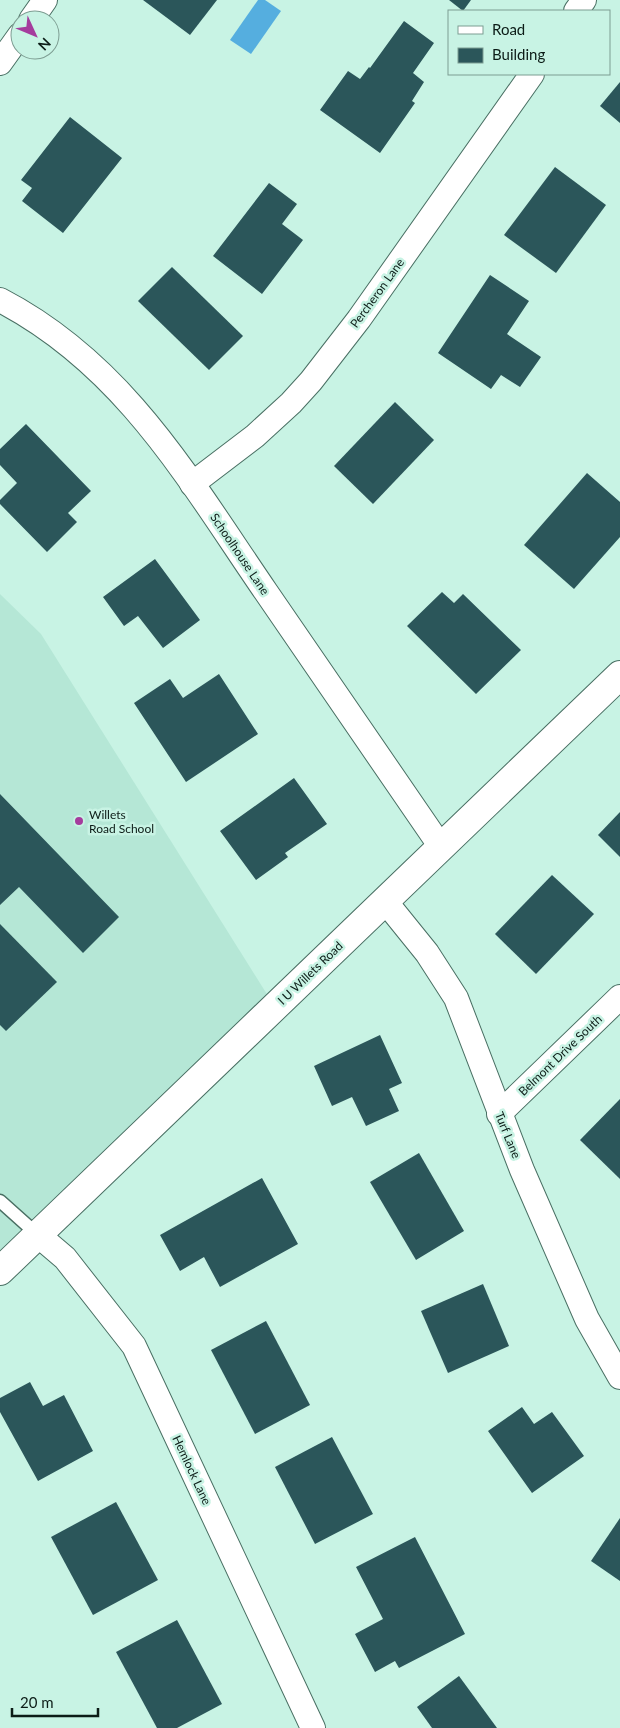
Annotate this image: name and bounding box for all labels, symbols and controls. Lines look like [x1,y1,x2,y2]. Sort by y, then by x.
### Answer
north arrow [10,10,60,60]
legend [448,10,610,75]
text: Road [492,20,525,38]
text: N [35,35,55,54]
text: Building [492,45,545,63]
street label: Percheron Lane [347,255,407,331]
street label: Schoolhouse Lane [207,510,273,598]
place label: Willets Road School [89,807,154,836]
marker: Willets Road School [73,815,85,827]
street label: I U Willets Road [274,938,346,1008]
street label: Belmont Drive South [515,1011,605,1099]
street label: Turf Lane [492,1109,524,1161]
street label: Hemlock Lane [169,1433,215,1507]
scale bar [12,1686,99,1718]
text: 20 m [20,1693,54,1711]

